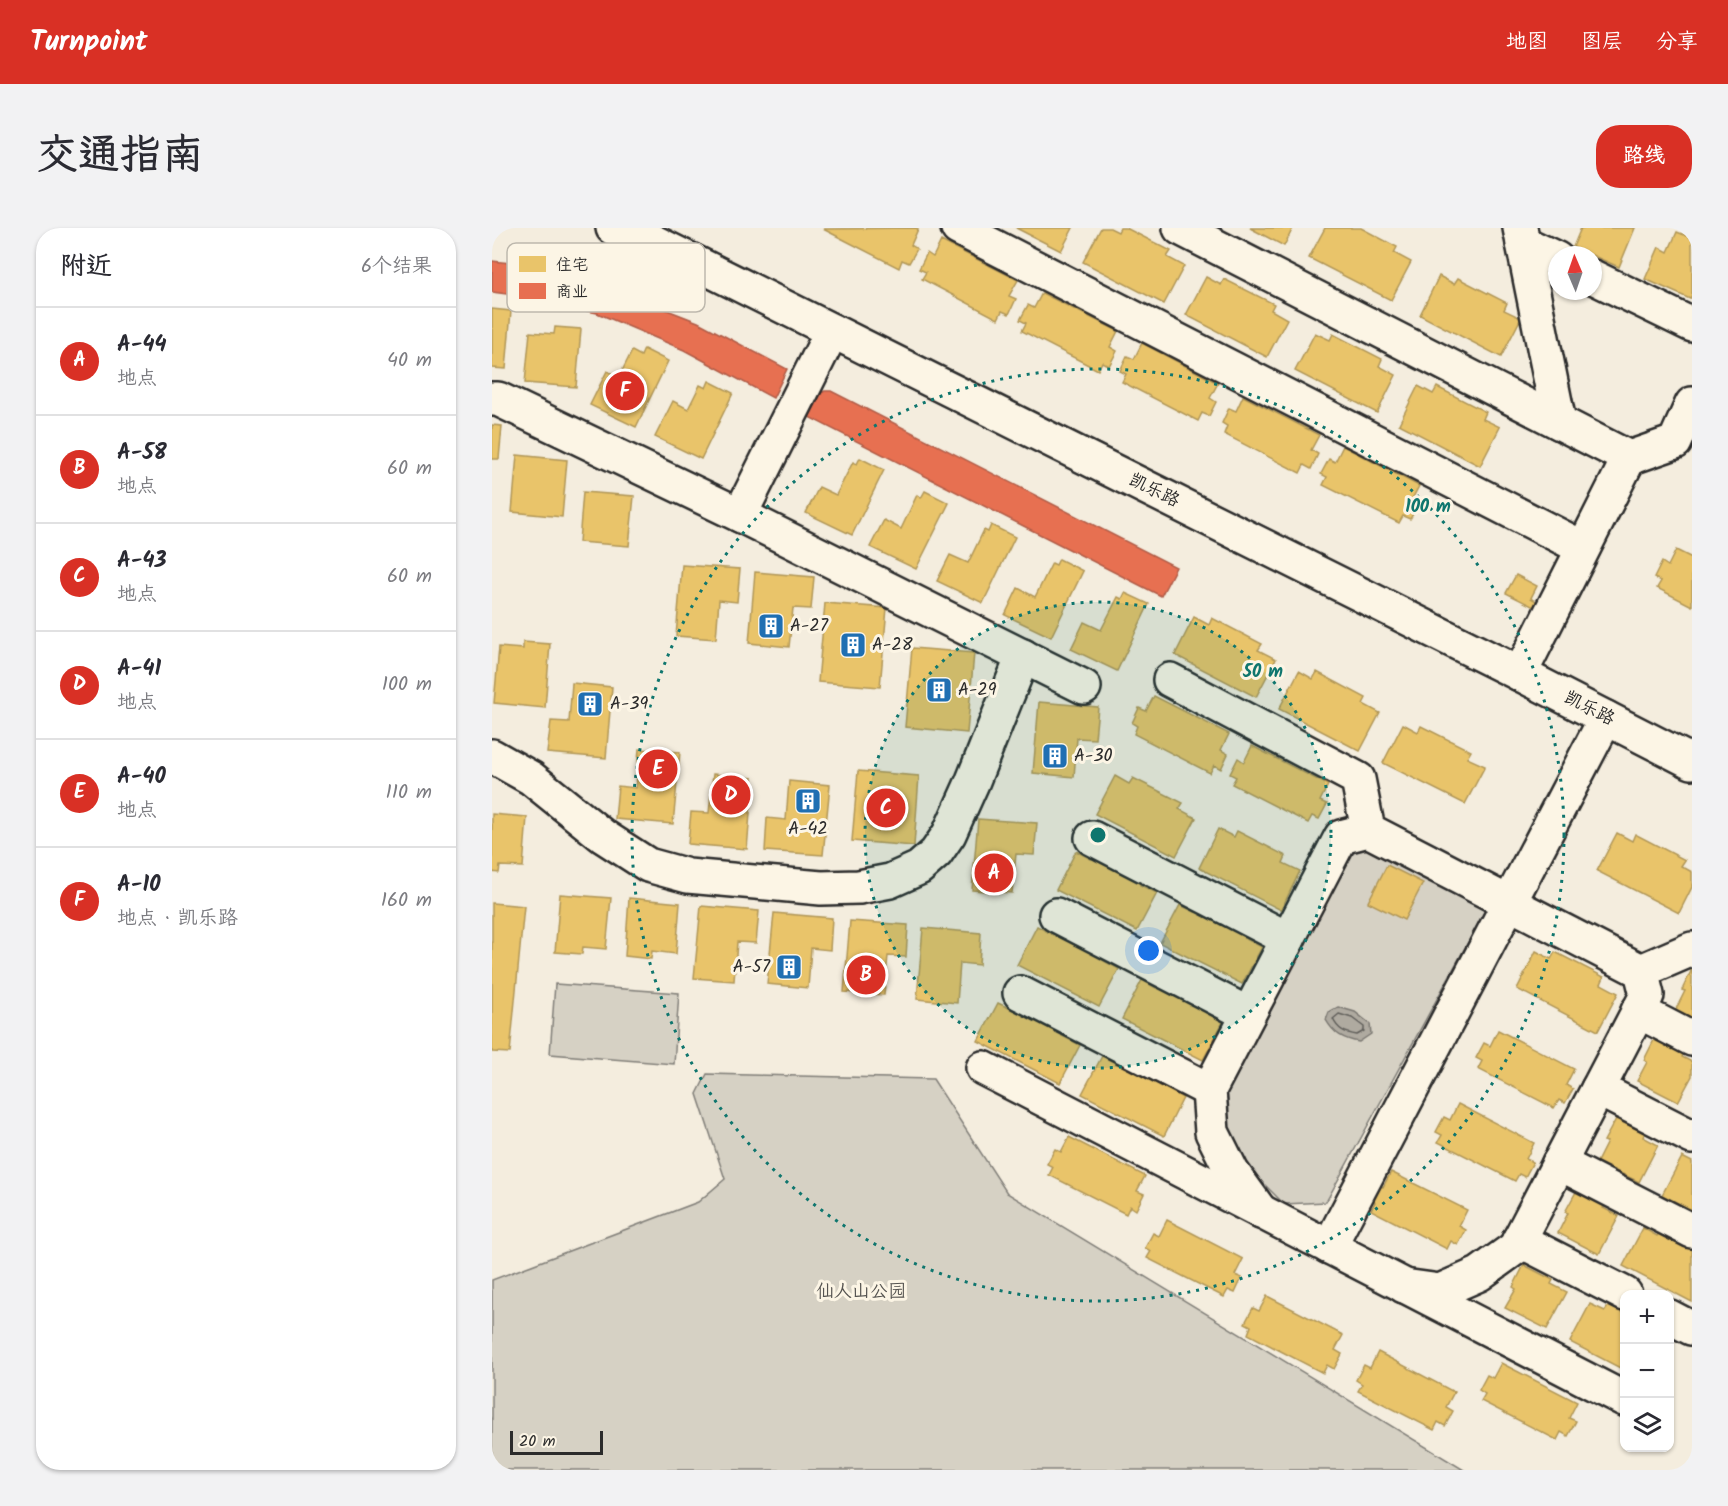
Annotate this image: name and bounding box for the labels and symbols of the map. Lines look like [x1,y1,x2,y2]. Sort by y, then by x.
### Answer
legend [507,243,705,312]
north arrow [1548,246,1602,300]
text: 住宅 [556,253,588,278]
text: 商业 [556,280,588,305]
pin: F [606,368,644,414]
street label: 凯乐路 [1123,466,1185,516]
text: 100 m [1405,493,1451,522]
building icon: A-27 [756,611,786,641]
place label: A-27 [790,612,829,641]
building icon: A-28 [838,630,868,660]
place label: A-28 [872,631,913,660]
text: 50 m [1242,658,1283,687]
building icon: A-29 [924,675,954,705]
place label: A-29 [958,676,997,705]
street label: 凯乐路 [1558,684,1620,734]
building icon: A-39 [575,689,605,719]
place label: A-39 [610,690,648,719]
building icon: A-30 [1040,741,1070,771]
place label: A-30 [1074,742,1112,771]
pin: E [638,746,678,792]
pin: D [712,772,750,818]
building icon: A-42 [793,786,823,816]
pin: C [866,786,906,830]
place label: A-42 [788,815,828,844]
centre of rings [1088,825,1108,845]
pin: A [974,850,1014,896]
your location [1134,936,1163,965]
building icon: A-57 [774,952,804,982]
pin: B [846,952,886,998]
place label: A-57 [733,953,771,982]
park label: 仙人山公园 [816,1278,906,1307]
scale bar [510,1428,603,1456]

